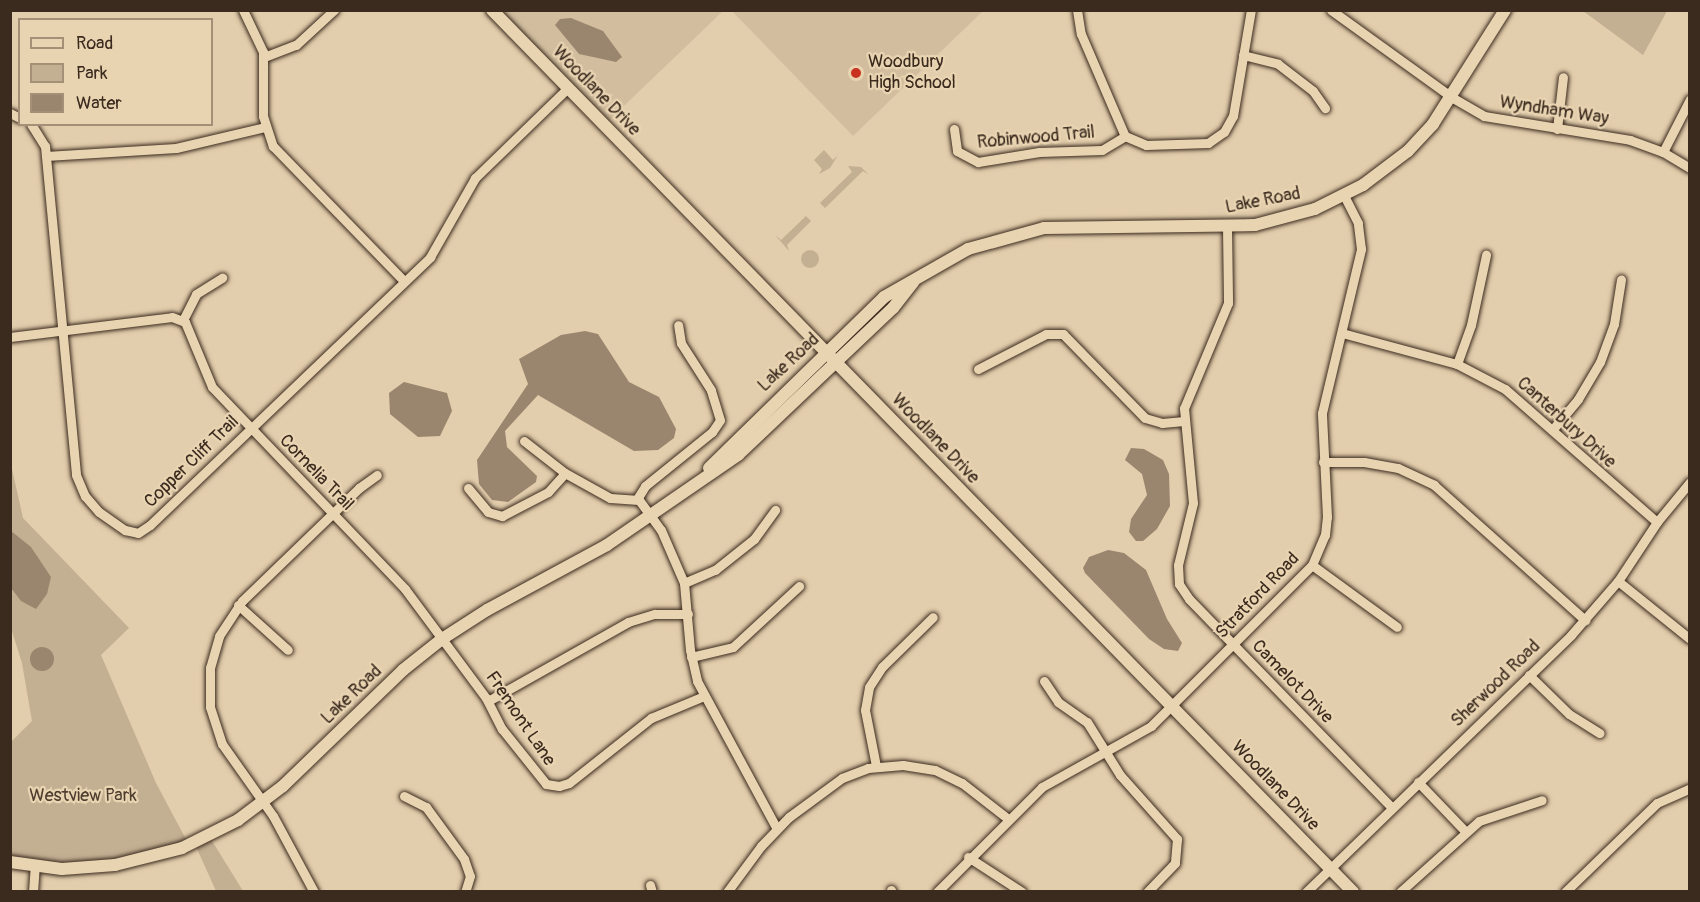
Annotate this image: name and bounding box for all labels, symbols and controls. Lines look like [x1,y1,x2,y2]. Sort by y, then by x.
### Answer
legend [18,18,213,126]
text: Road [76,32,113,55]
street label: Woodlane Drive [548,41,644,141]
place label: Woodbury High School [868,52,956,94]
text: Park [76,62,108,85]
marker: Woodbury High School [849,66,863,80]
text: Water [76,92,122,115]
street label: Wyndham Way [1498,92,1610,130]
street label: Robinwood Trail [976,122,1096,154]
street label: Lake Road [1224,183,1302,219]
street label: Lake Road [754,329,824,397]
street label: Canterbury Drive [1512,373,1620,473]
street label: Woodlane Drive [887,389,983,489]
street label: Copper Cliff Trail [140,411,244,513]
street label: Cornelia Trail [274,430,358,516]
street label: Stratford Road [1212,548,1304,644]
street label: Camelot Drive [1247,636,1337,728]
street label: Sherwood Road [1447,636,1545,732]
street label: Lake Road [317,661,387,729]
street label: Fremont Lane [480,668,560,770]
street label: Woodlane Drive [1227,736,1323,836]
park label: Westview Park [29,785,137,807]

